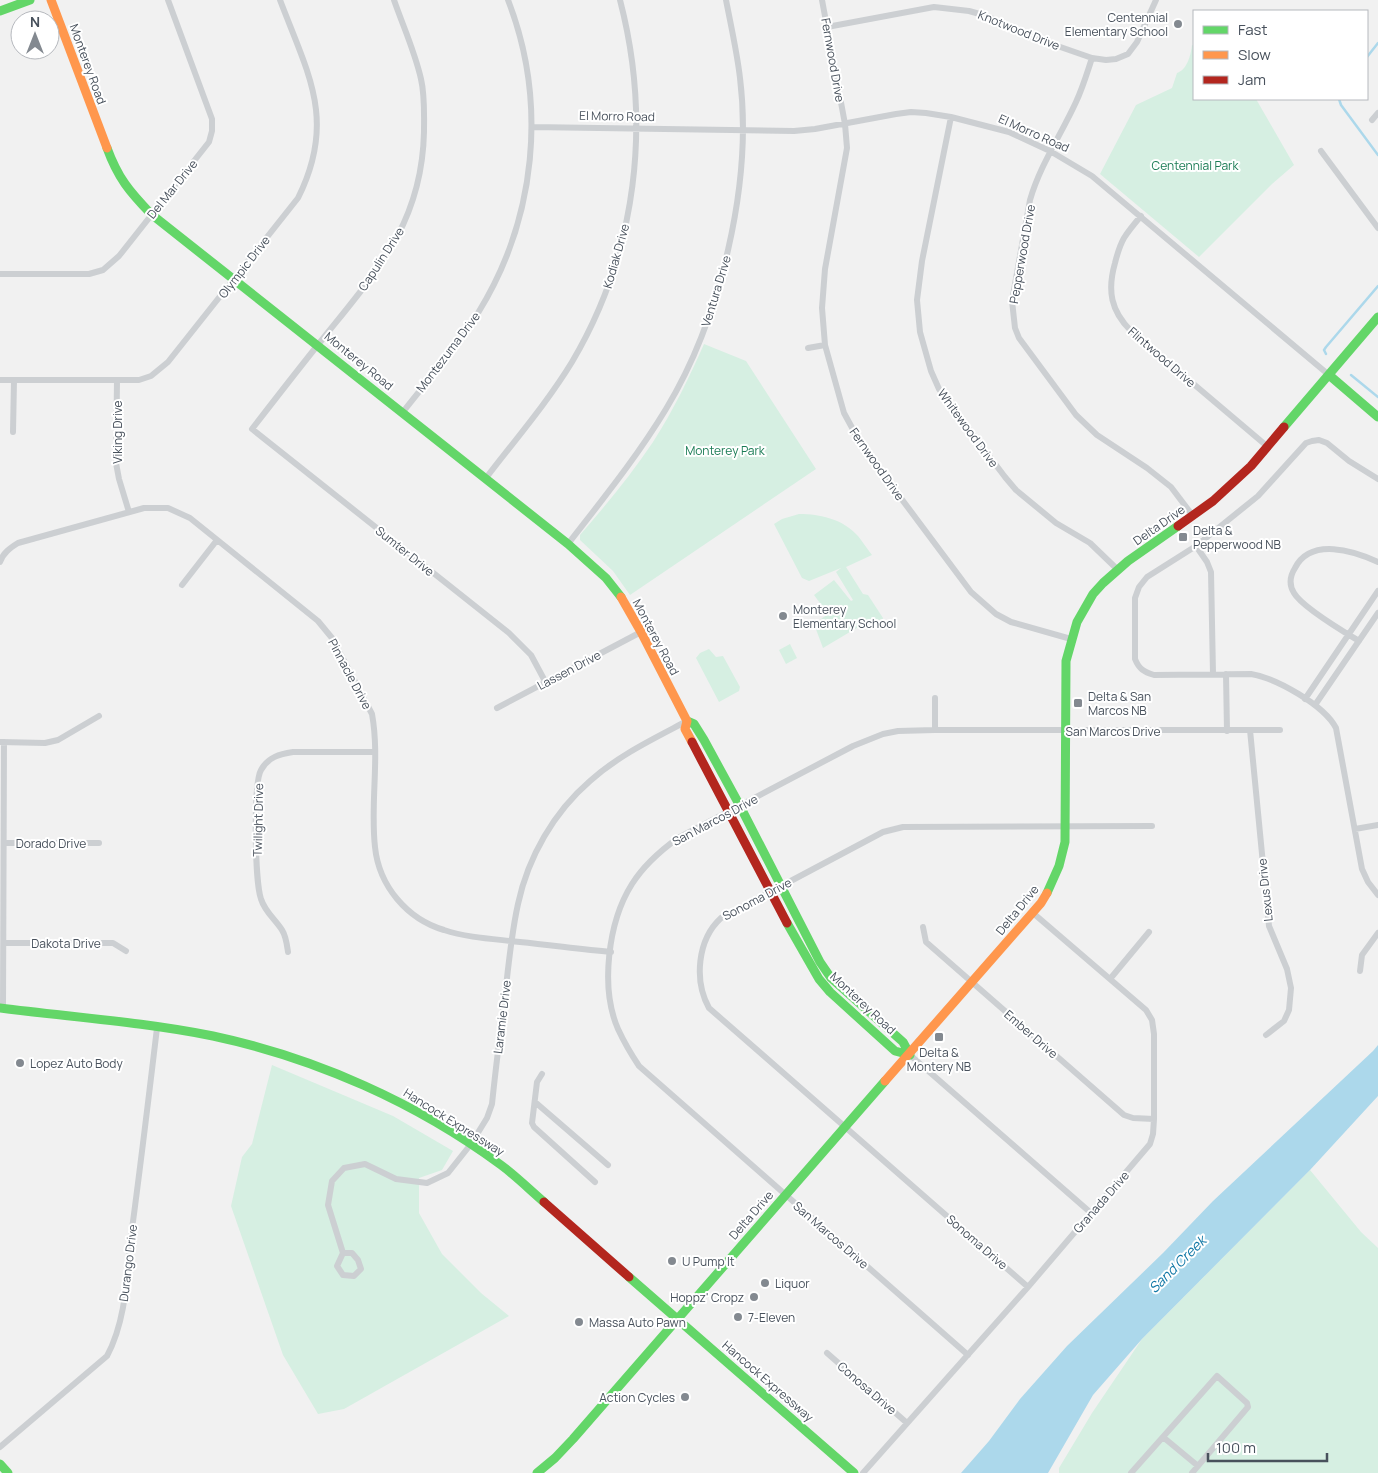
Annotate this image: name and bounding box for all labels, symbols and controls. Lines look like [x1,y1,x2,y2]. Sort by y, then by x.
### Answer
street label: Knotwood Drive [976,6,1062,54]
place label: Centennial Elementary School [1065,9,1168,40]
north arrow [10,10,60,60]
legend [1193,10,1368,100]
text: N [30,12,40,31]
street label: Fernwood Drive [817,17,849,103]
marker: Centennial Elementary School [1172,18,1184,30]
text: Fast [1238,19,1267,40]
street label: Monterey Road [66,22,110,106]
text: Slow [1238,44,1271,65]
text: Jam [1238,69,1266,90]
street label: El Morro Road [579,107,655,125]
street label: El Morro Road [996,110,1072,156]
street label: Del Mar Drive [143,156,201,222]
park label: Centennial Park [1152,157,1239,174]
street label: Pepperwood Drive [1005,203,1039,305]
street label: Kodiak Drive [599,222,633,290]
street label: Capulin Drive [354,224,408,294]
street label: Olympic Drive [214,232,274,302]
street label: Ventura Drive [697,253,735,329]
street label: Montezuma Drive [412,308,484,396]
street label: Flintwood Drive [1125,323,1199,391]
street label: Monterey Road [321,328,397,394]
street label: Whitewood Drive [934,385,1002,471]
street label: Viking Drive [109,400,126,464]
street label: Fernwood Drive [846,424,908,504]
park label: Monterey Park [685,442,766,459]
street label: Delta Drive [1130,501,1188,549]
street label: Sumter Drive [372,522,438,580]
place label: Delta & Pepperwood NB [1193,522,1281,553]
marker: Delta & Pepperwood NB [1177,531,1189,543]
street label: Monterey Road [629,596,683,678]
place label: Monterey Elementary School [793,601,896,632]
marker: Monterey Elementary School [777,610,789,622]
street label: Pinnacle Drive [324,636,376,712]
street label: Lassen Drive [534,646,604,694]
place label: Delta & San Marcos NB [1088,688,1151,719]
marker: Delta & San Marcos NB [1072,697,1084,709]
street label: San Marcos Drive [1066,723,1160,740]
street label: Twilight Drive [249,783,267,857]
street label: San Marcos Drive [669,790,761,850]
street label: Dorado Drive [16,835,86,852]
street label: Lexus Drive [1253,858,1277,922]
street label: Sonoma Drive [719,874,795,924]
street label: Delta Drive [992,881,1042,939]
street label: Dakota Drive [31,935,101,952]
street label: Monterey Road [826,968,900,1038]
street label: Laramie Drive [489,979,515,1055]
street label: Ember Drive [1001,1006,1061,1062]
marker: Delta & Montery NB [933,1031,945,1043]
place label: Delta & Montery NB [907,1044,971,1075]
place label: Lopez Auto Body [30,1055,123,1072]
marker: Lopez Auto Body [14,1057,26,1069]
street label: Hancock Expressway [400,1084,508,1160]
street label: Granada Drive [1069,1167,1133,1237]
street label: Delta Drive [725,1187,777,1243]
street label: San Marcos Drive [790,1197,872,1273]
street label: Sonoma Drive [943,1211,1011,1273]
street label: Durango Drive [115,1223,141,1303]
water label: Sand Creek [1144,1230,1211,1297]
place label: U Pump It [682,1253,735,1270]
marker: U Pump It [666,1255,678,1267]
place label: Liquor [775,1275,810,1292]
marker: Liquor [759,1277,771,1289]
place label: Hoppz' Cropz [670,1289,744,1306]
marker: Hoppz' Cropz [748,1291,760,1303]
place label: 7-Eleven [748,1309,795,1326]
marker: 7-Eleven [732,1311,744,1323]
place label: Massa Auto Pawn [589,1314,686,1331]
marker: Massa Auto Pawn [573,1316,585,1328]
street label: Hancock Expressway [719,1337,818,1426]
street label: Conosa Drive [834,1358,900,1418]
place label: Action Cycles [599,1389,675,1406]
marker: Action Cycles [679,1391,691,1403]
scale bar [1208,1430,1327,1462]
text: 100 m [1216,1437,1256,1458]

